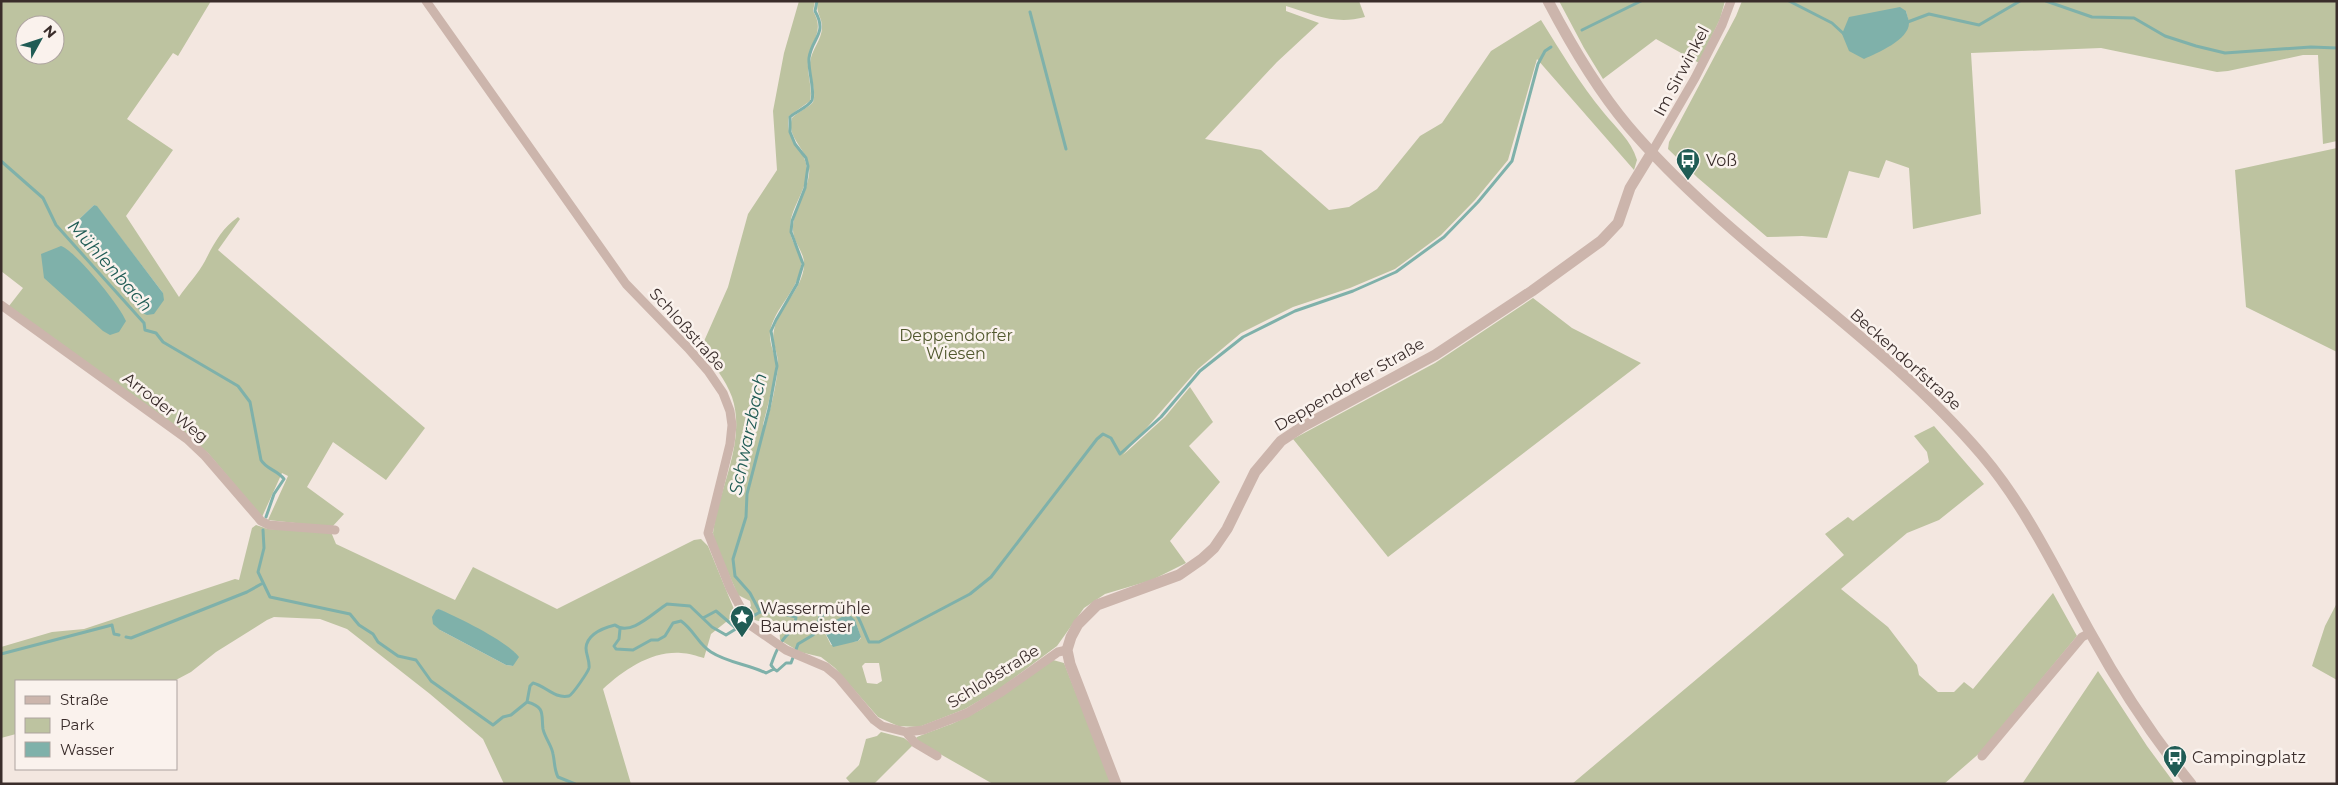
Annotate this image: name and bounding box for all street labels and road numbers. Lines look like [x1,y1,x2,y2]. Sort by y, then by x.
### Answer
street label: Im Sirwinkel [1650,23,1713,119]
street label: Schloßstraße [646,284,730,374]
street label: Beckendorfstraße [1846,305,1965,414]
street label: Deppendorfer Straße [1271,334,1428,435]
street label: Arroder Weg [119,368,212,446]
street label: Schloßstraße [944,641,1043,712]

